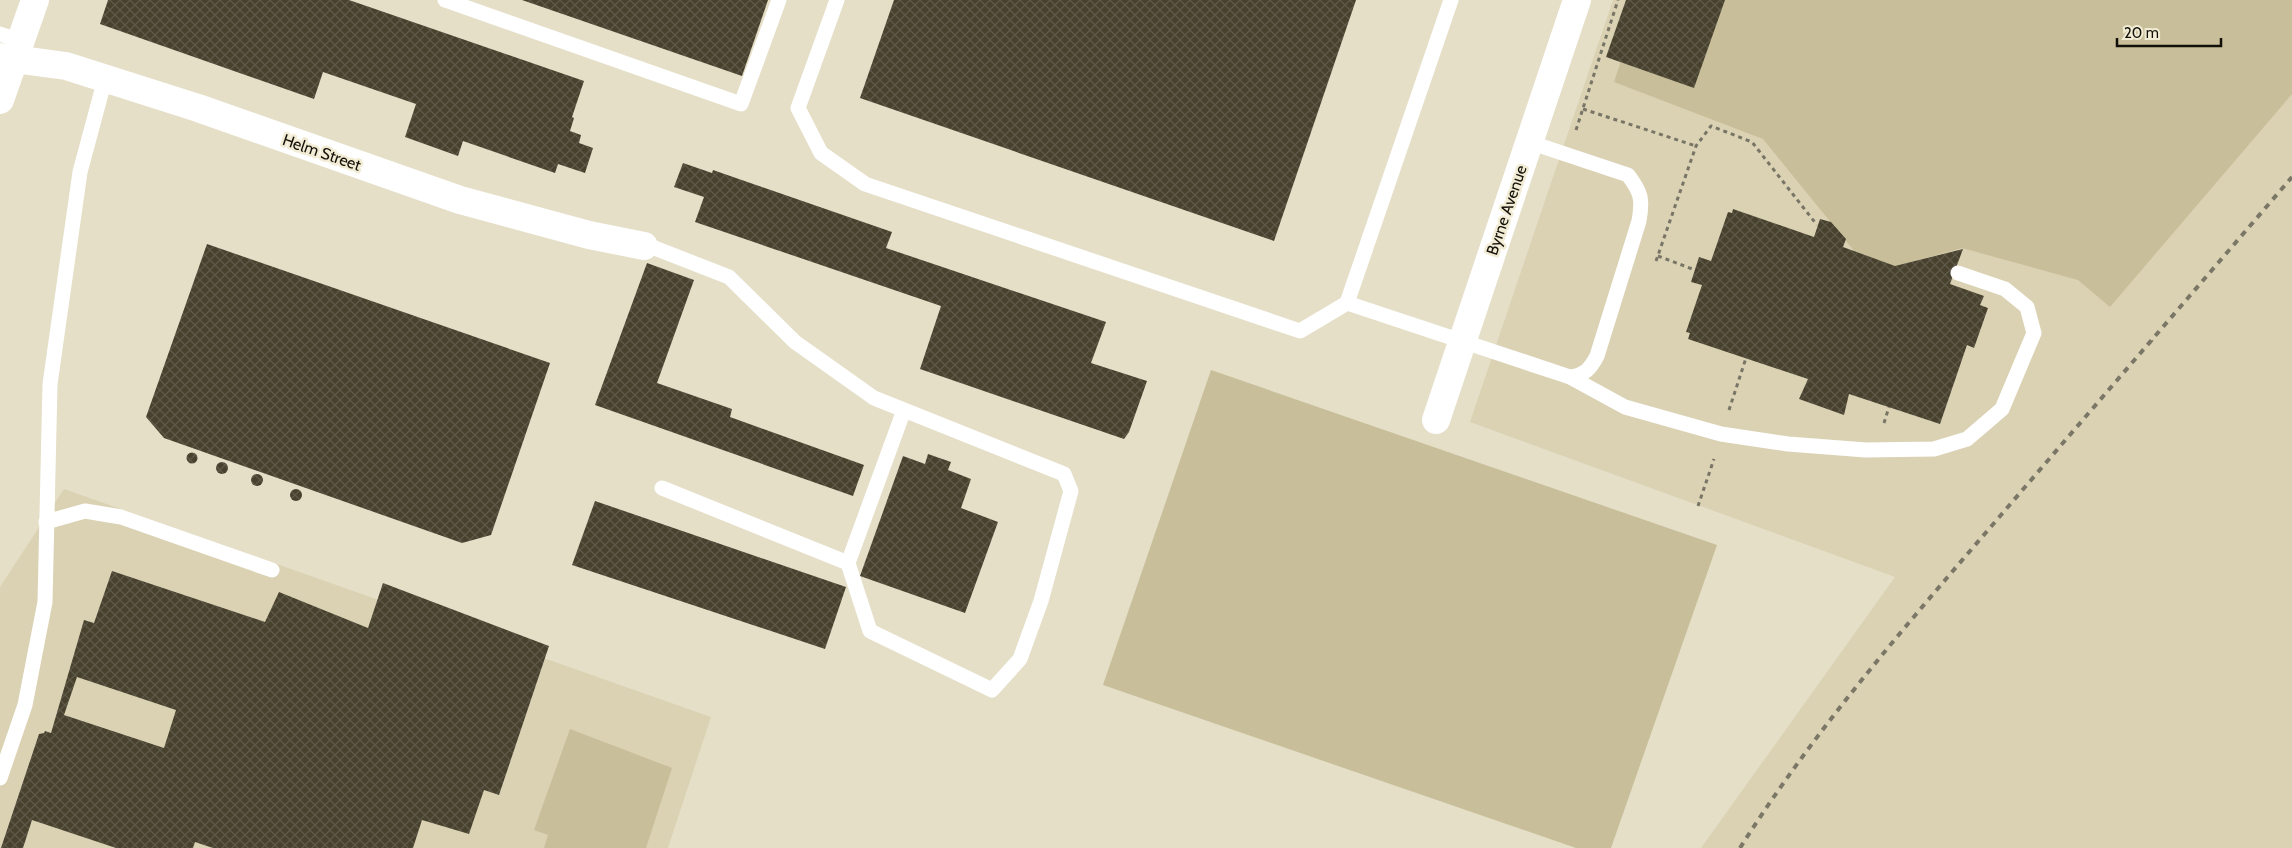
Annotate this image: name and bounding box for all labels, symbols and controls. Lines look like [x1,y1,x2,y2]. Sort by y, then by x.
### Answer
scale bar [2117,15,2221,47]
text: 20 m [2124,24,2159,42]
street label: Helm Street [280,130,364,175]
street label: Byrne Avenue [1482,163,1531,258]

